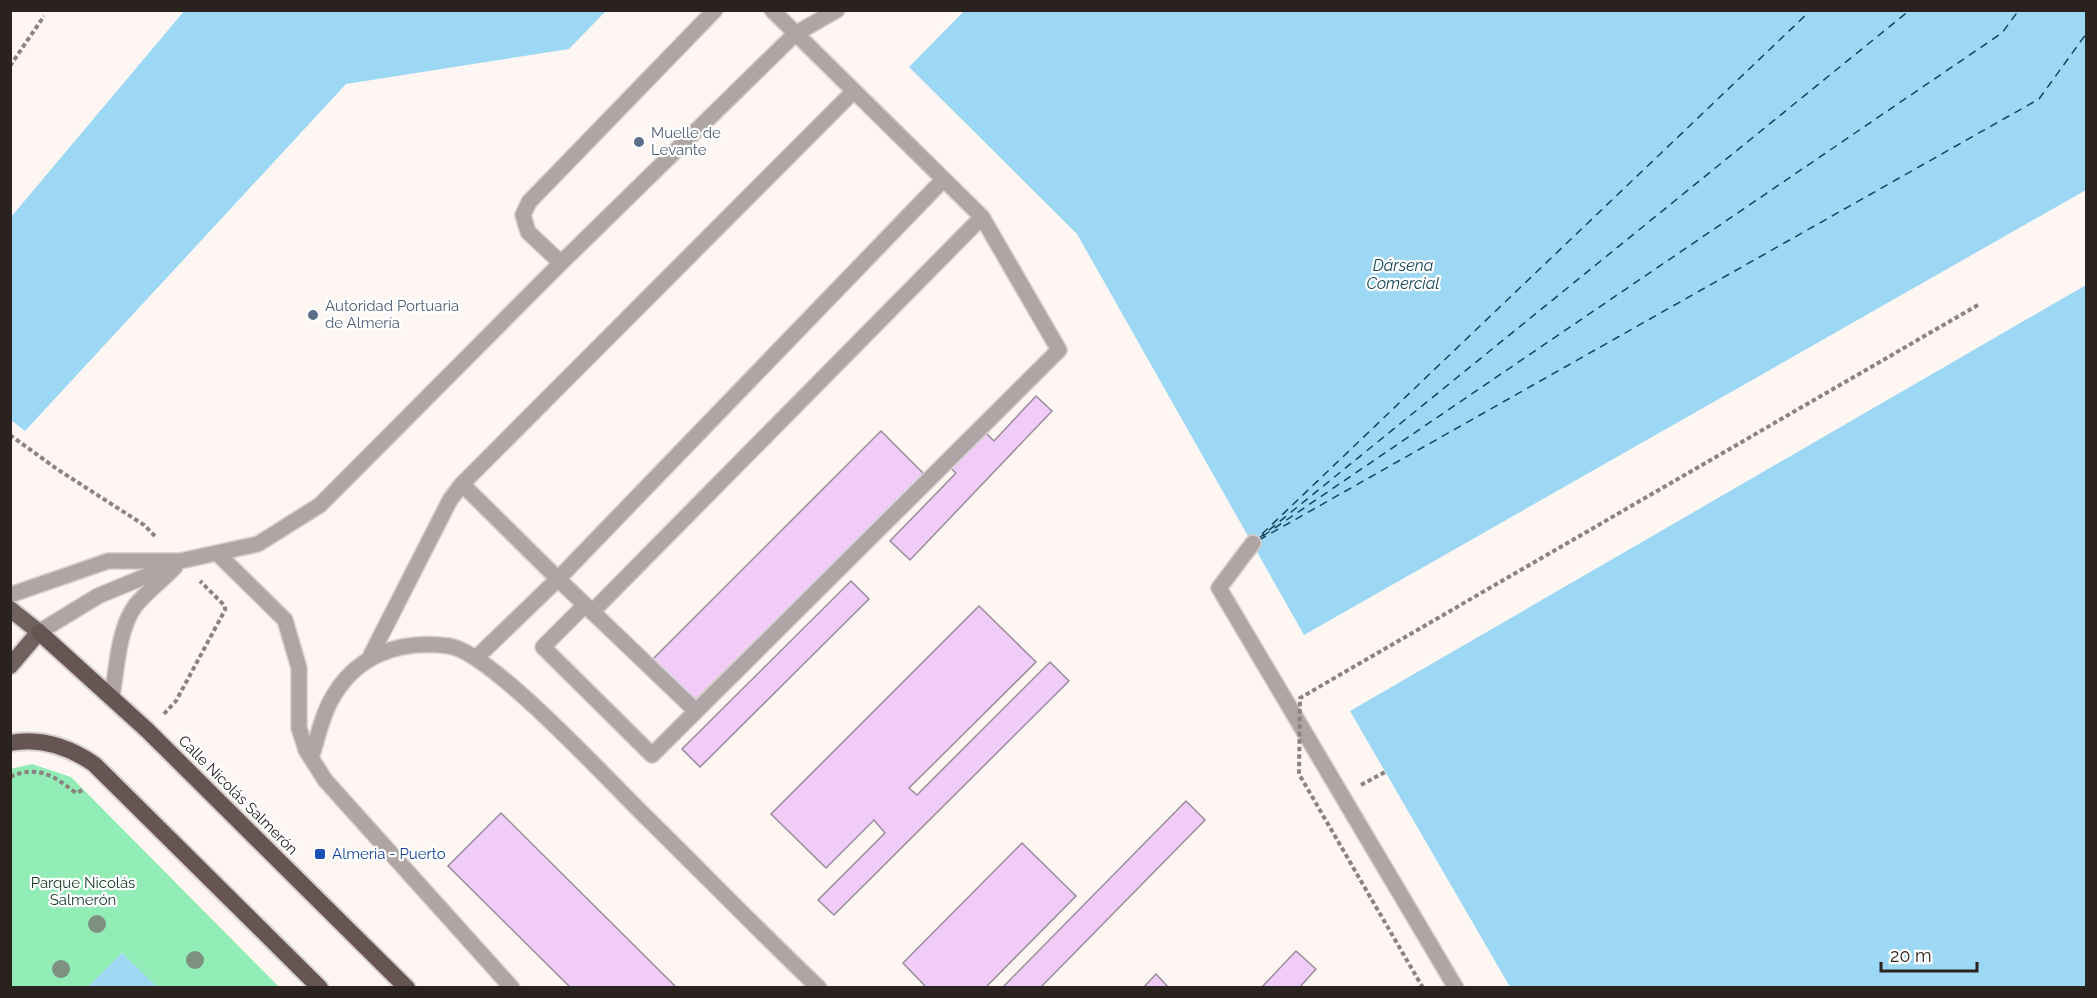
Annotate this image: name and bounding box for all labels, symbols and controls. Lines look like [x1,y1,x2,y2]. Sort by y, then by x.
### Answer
place label: Muelle de Levante [651,124,721,159]
marker: Muelle de Levante [632,135,646,149]
water label: Dársena Comercial [1366,256,1440,293]
place label: Autoridad Portuaria de Almería [325,297,459,332]
marker: Autoridad Portuaria de Almería [306,308,320,322]
street label: Calle Nicolás Salmerón [175,732,301,858]
place label: Almeria - Puerto [332,845,446,863]
marker: Almeria - Puerto [313,847,327,861]
park label: Parque Nicolás Salmerón [31,874,135,909]
scale bar [1881,935,1977,973]
text: 20 m [1890,945,1932,966]

